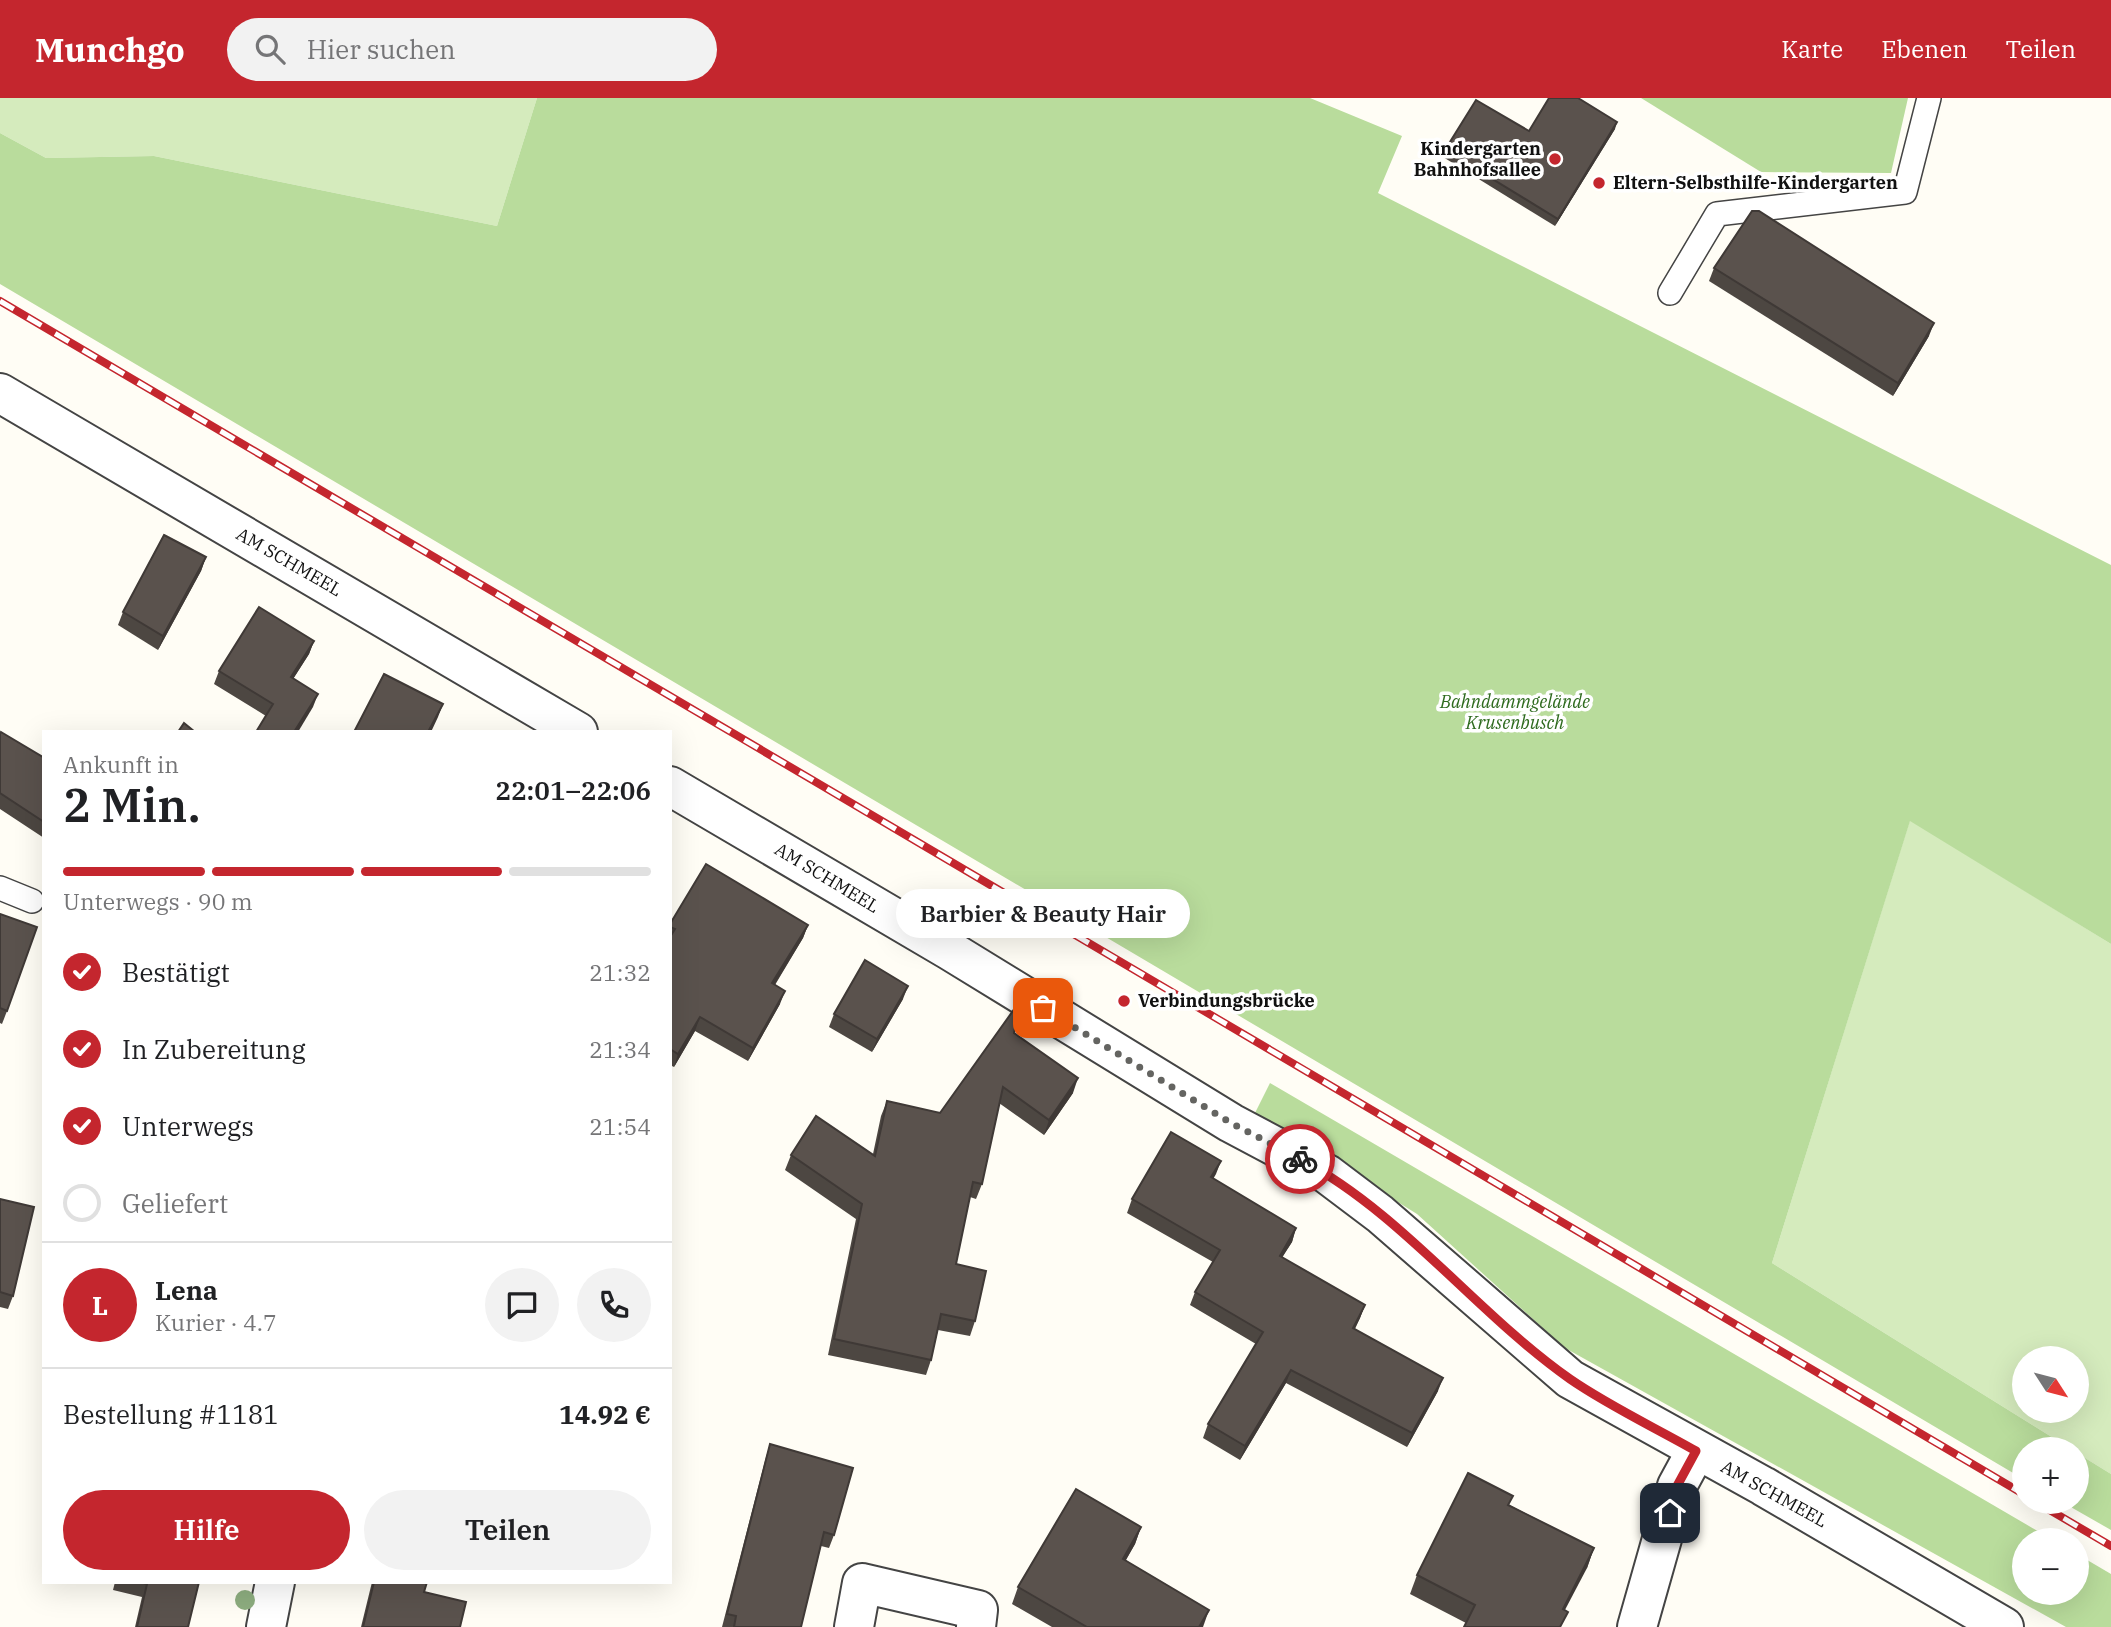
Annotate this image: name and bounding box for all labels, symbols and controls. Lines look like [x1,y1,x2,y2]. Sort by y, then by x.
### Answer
search box [227,18,717,81]
text: Munchgo [35,28,185,71]
icon: search [251,30,289,68]
text: Hier suchen [307,32,456,66]
text: Karte [1781,33,1843,65]
text: Ebenen [1881,33,1968,65]
text: Teilen [2006,33,2076,65]
place label: Kindergarten Bahnhofsallee [1414,137,1541,181]
marker: Kindergarten Bahnhofsallee [1547,151,1563,167]
place label: Eltern-Selbsthilfe-Kindergarten [1613,171,1898,194]
marker: Eltern-Selbsthilfe-Kindergarten [1591,175,1607,191]
street label: AM SCHMEEL [232,522,346,601]
park label: Bahndammgelände Krusenbusch [1439,690,1590,734]
text: Ankunft in [63,749,179,779]
text: 22:01–22:06 [495,773,651,807]
text: 2 Min. [63,775,201,835]
street label: AM SCHMEEL [771,837,884,918]
text: Unterwegs · 90 m [63,886,253,916]
callout: Barbier & Beauty Hair [896,889,1190,938]
text: Barbier & Beauty Hair [920,898,1166,928]
icon: check [63,953,101,991]
text: Bestätigt [122,955,230,989]
text: 21:32 [589,957,651,987]
pin [1013,978,1073,1038]
icon: bag [1024,989,1062,1027]
place label: Verbindungsbrücke [1138,989,1315,1012]
marker: Verbindungsbrücke [1116,993,1132,1009]
icon: check [63,1030,101,1068]
text: In Zubereitung [122,1032,306,1066]
text: 21:34 [589,1034,651,1064]
icon: check [63,1107,101,1145]
text: Unterwegs [122,1109,254,1143]
text: 21:54 [589,1111,651,1141]
courier [1265,1124,1335,1194]
icon: bike [1281,1140,1319,1178]
text: Geliefert [122,1186,228,1220]
button: chat [485,1268,559,1342]
button: phone [577,1268,651,1342]
text: Lena [155,1273,218,1307]
text: L [92,1288,108,1322]
text: Kurier · 4.7 [155,1307,277,1337]
north arrow [2012,1346,2090,1423]
map controls [2012,1346,2089,1605]
text: Bestellung #1181 [63,1397,279,1431]
text: 14.92 € [559,1397,651,1431]
button: + [2012,1437,2089,1514]
street label: AM SCHMEEL [1717,1455,1831,1532]
pin [1640,1483,1700,1543]
button: Hilfe [63,1490,350,1570]
button: Teilen [364,1490,651,1570]
icon: home [1651,1494,1689,1532]
button: − [2012,1528,2089,1605]

